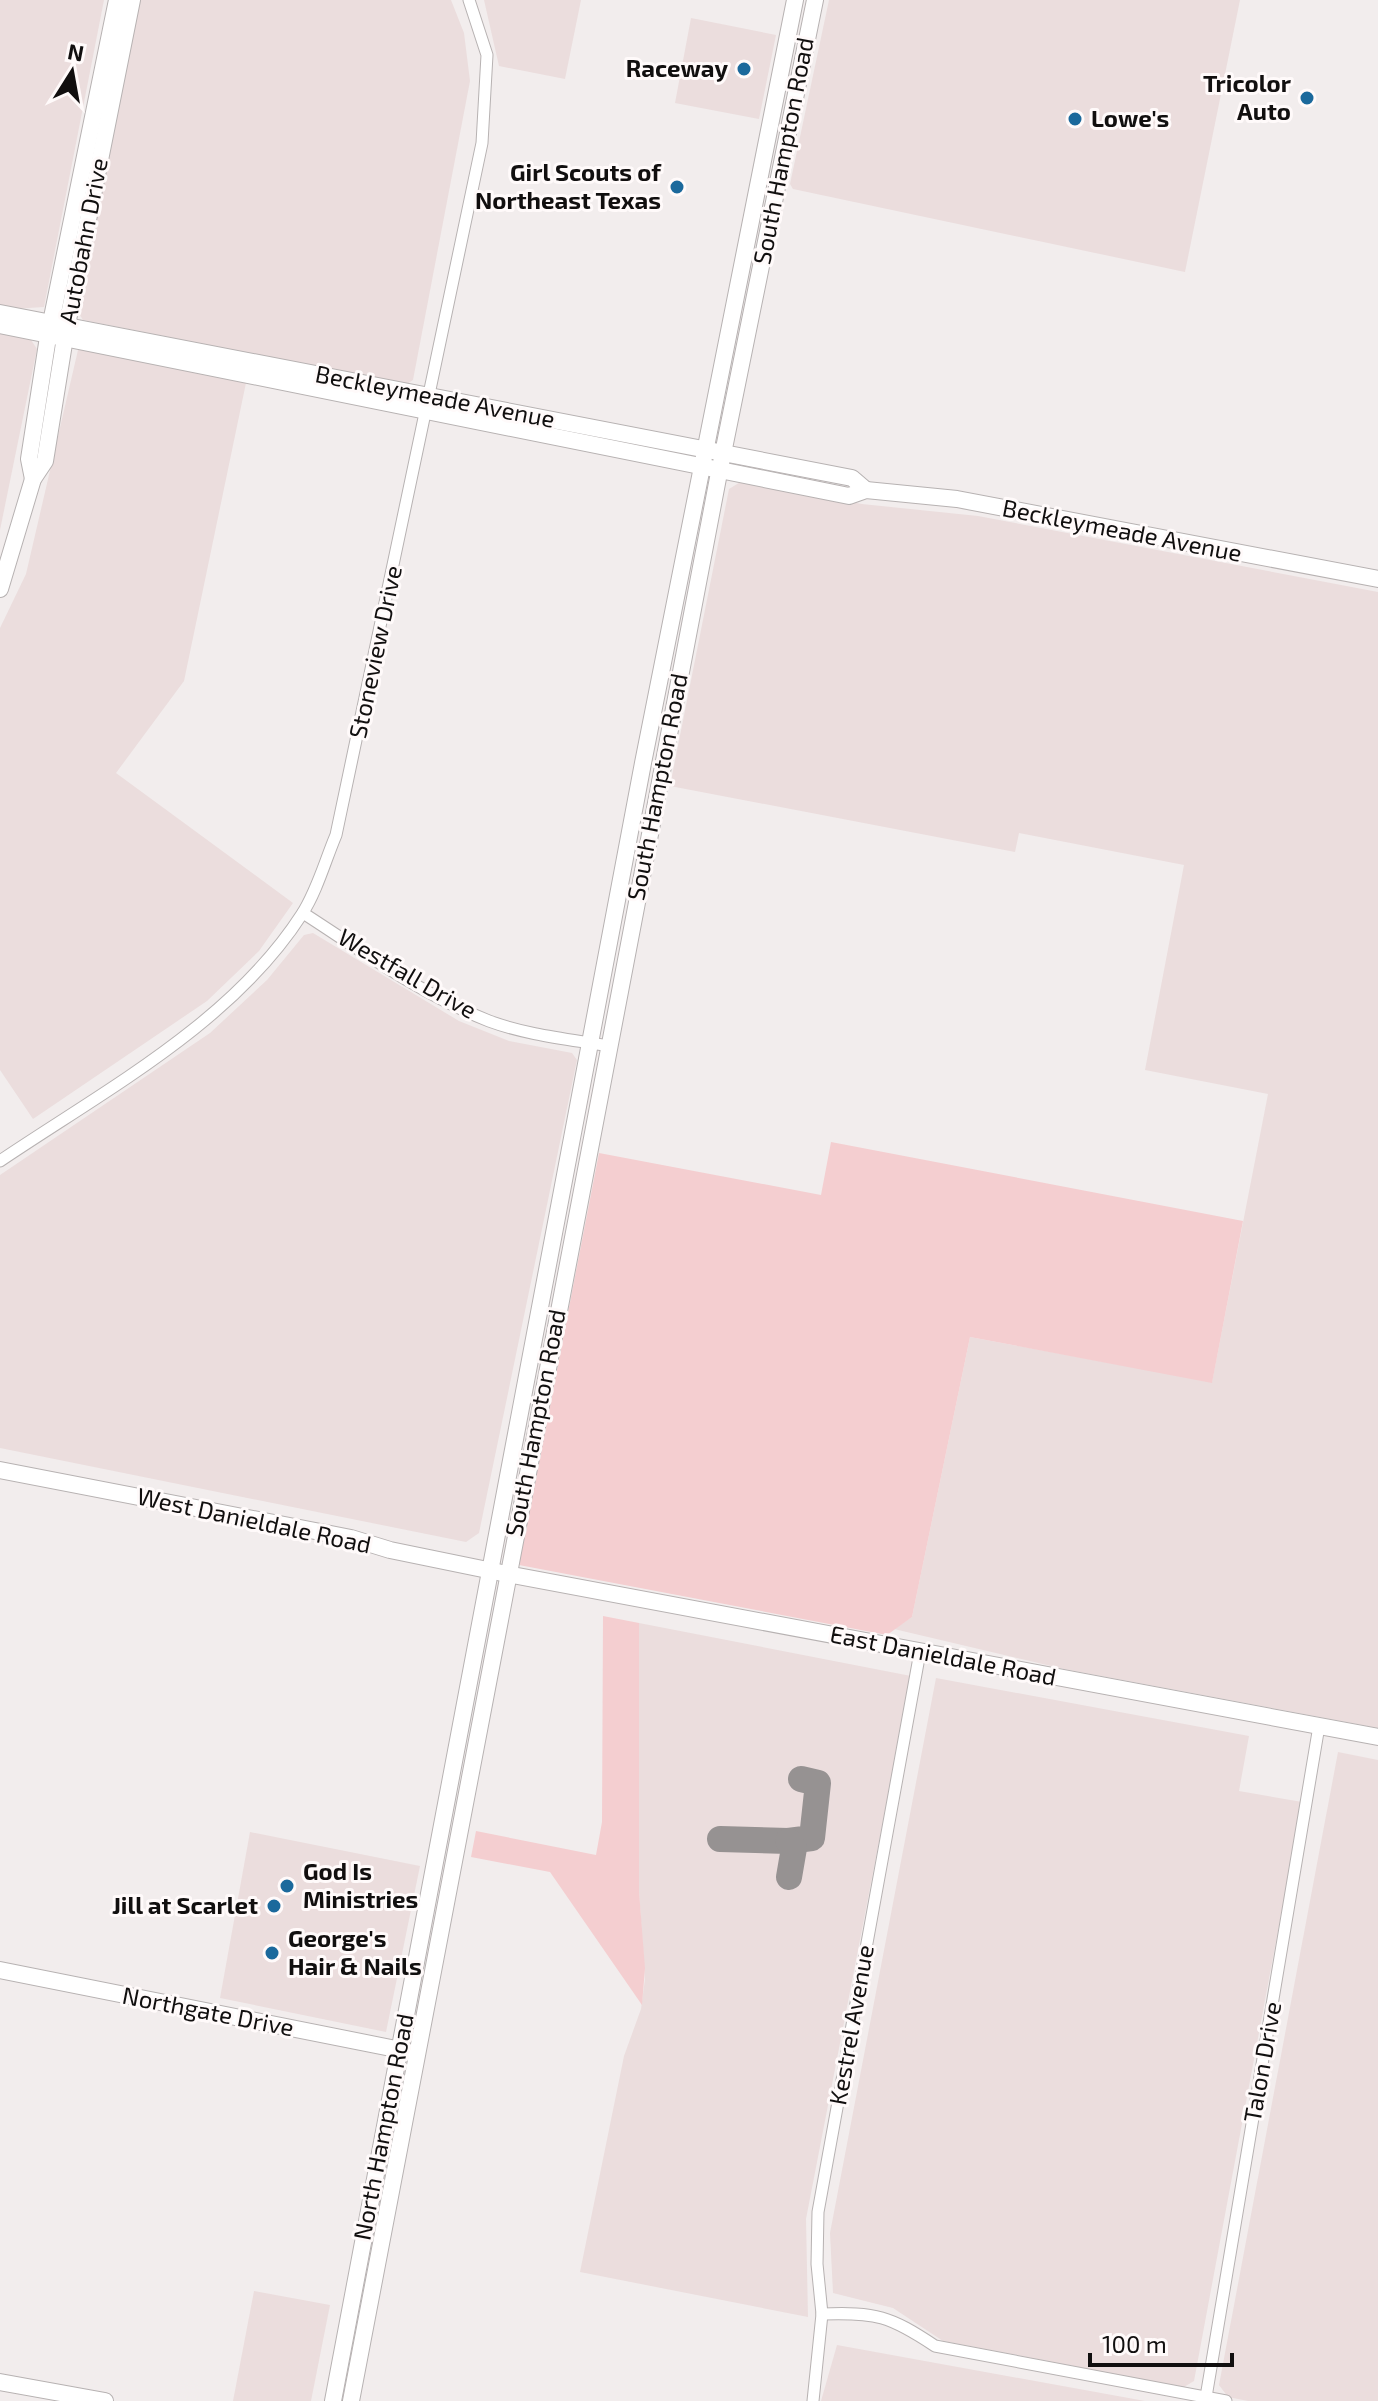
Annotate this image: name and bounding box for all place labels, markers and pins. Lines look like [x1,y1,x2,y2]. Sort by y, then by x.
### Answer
place label: Raceway [626,53,728,82]
marker: Raceway [735,60,753,78]
place label: Tricolor Auto [1203,68,1292,125]
marker: Tricolor Auto [1298,89,1316,107]
place label: Lowe's [1091,103,1169,132]
marker: Lowe's [1066,110,1084,128]
place label: Girl Scouts of Northeast Texas [475,157,662,214]
marker: Girl Scouts of Northeast Texas [668,178,686,196]
place label: God Is Ministries [303,1856,418,1913]
marker: God Is Ministries [278,1877,296,1895]
place label: Jill at Scarlet [112,1890,258,1919]
marker: Jill at Scarlet [265,1897,283,1915]
place label: George's Hair & Nails [288,1923,422,1980]
marker: George's Hair & Nails [263,1944,281,1962]

